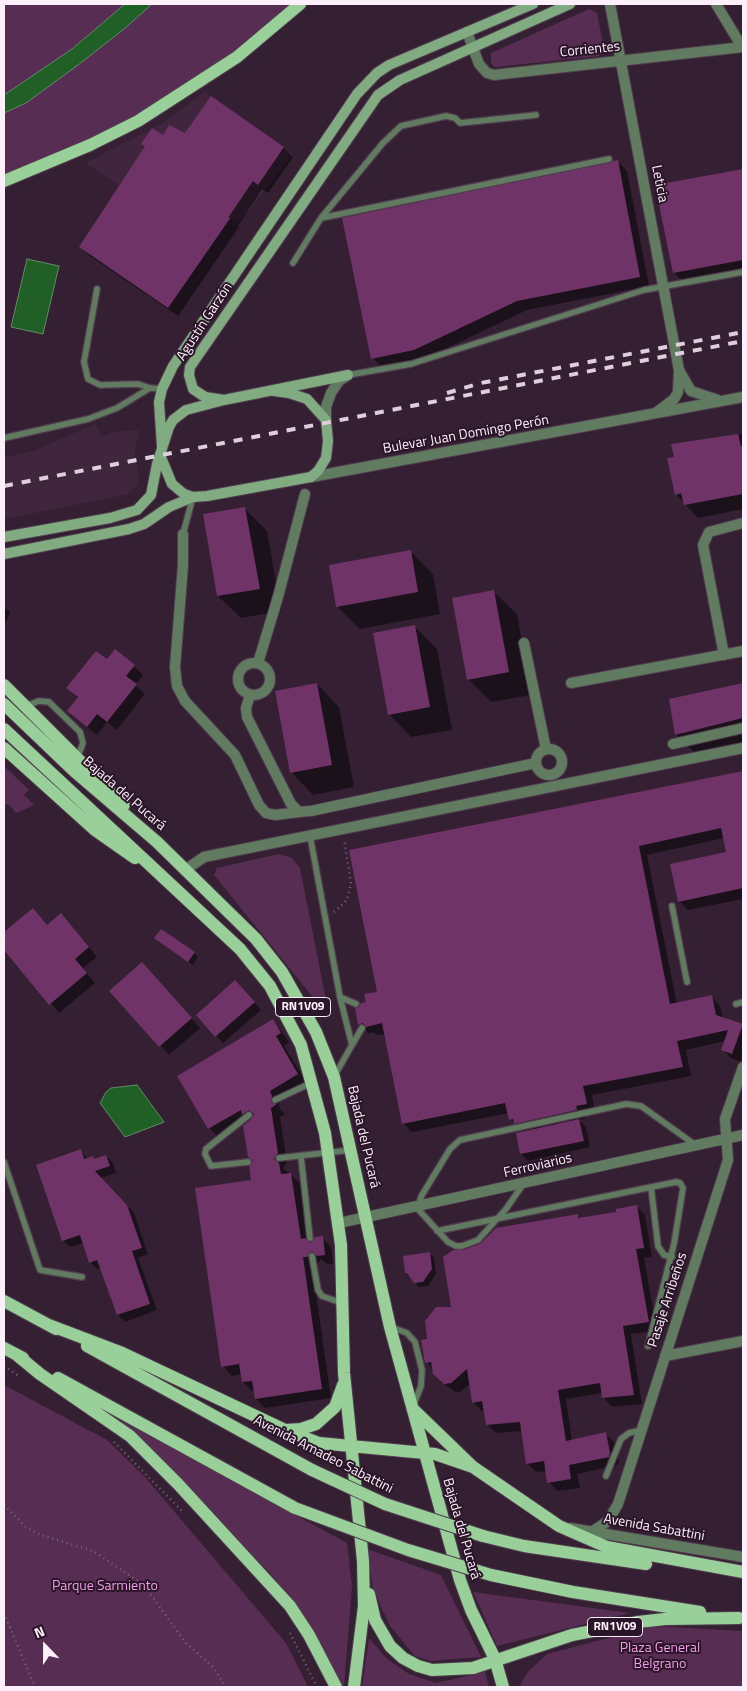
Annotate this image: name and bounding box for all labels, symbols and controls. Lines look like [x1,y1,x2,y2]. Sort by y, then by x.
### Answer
street label: Corrientes [559,38,621,62]
street label: Leticia [647,164,671,204]
street label: Agustín Garzón [174,280,236,364]
street label: Bulevar Juan Domingo Perón [382,412,550,458]
street label: Bajada del Pucará [79,753,169,835]
road number: RN1V09 [276,998,330,1016]
street label: Bajada del Pucará [343,1084,383,1190]
street label: Ferroviarios [502,1150,574,1182]
street label: Pasaje Arribeños [645,1250,691,1350]
street label: Avenida Amadeo Sabattini [250,1412,396,1498]
street label: Bajada del Pucará [438,1476,484,1582]
street label: Avenida Sabattini [602,1511,706,1545]
park label: Parque Sarmiento [52,1579,158,1595]
road number: RN1V09 [588,1618,642,1636]
text: N [31,1620,48,1643]
north arrow [20,1621,70,1671]
park label: Plaza General Belgrano [620,1641,700,1674]

